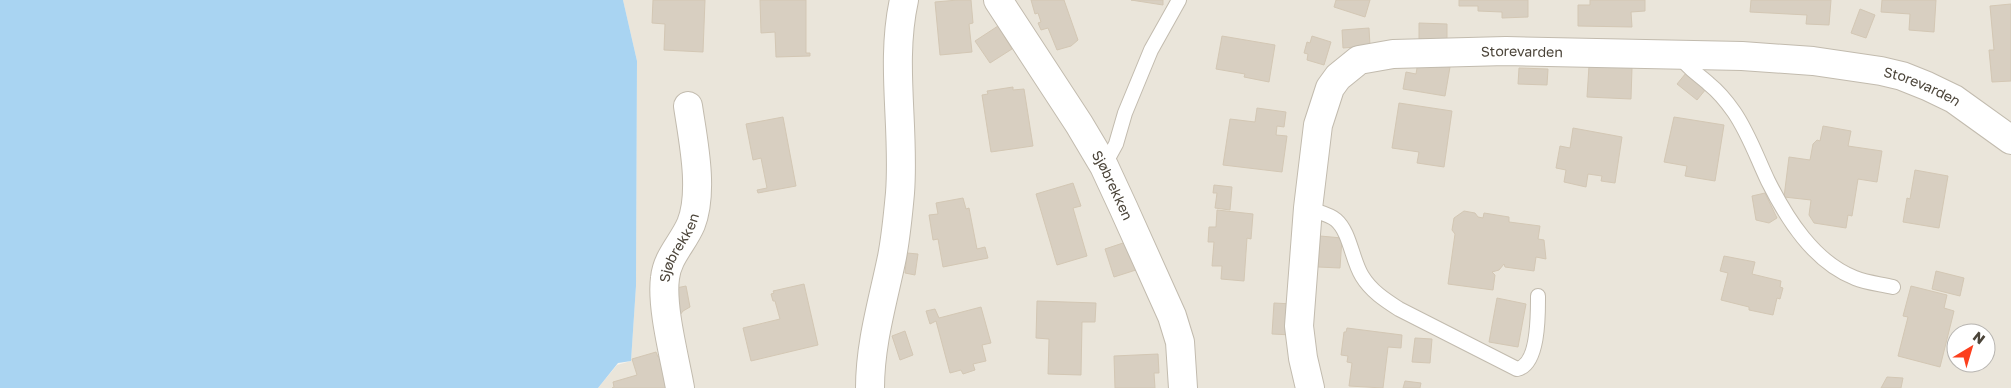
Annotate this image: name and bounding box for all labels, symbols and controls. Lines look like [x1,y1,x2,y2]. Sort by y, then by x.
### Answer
street label: Storevarden [1481,42,1563,60]
street label: Storevarden [1882,63,1964,109]
street label: Sjøbrekken [1089,147,1137,223]
street label: Sjøbrekken [656,211,702,283]
north arrow [1946,323,1996,373]
text: N [1970,327,1989,347]

